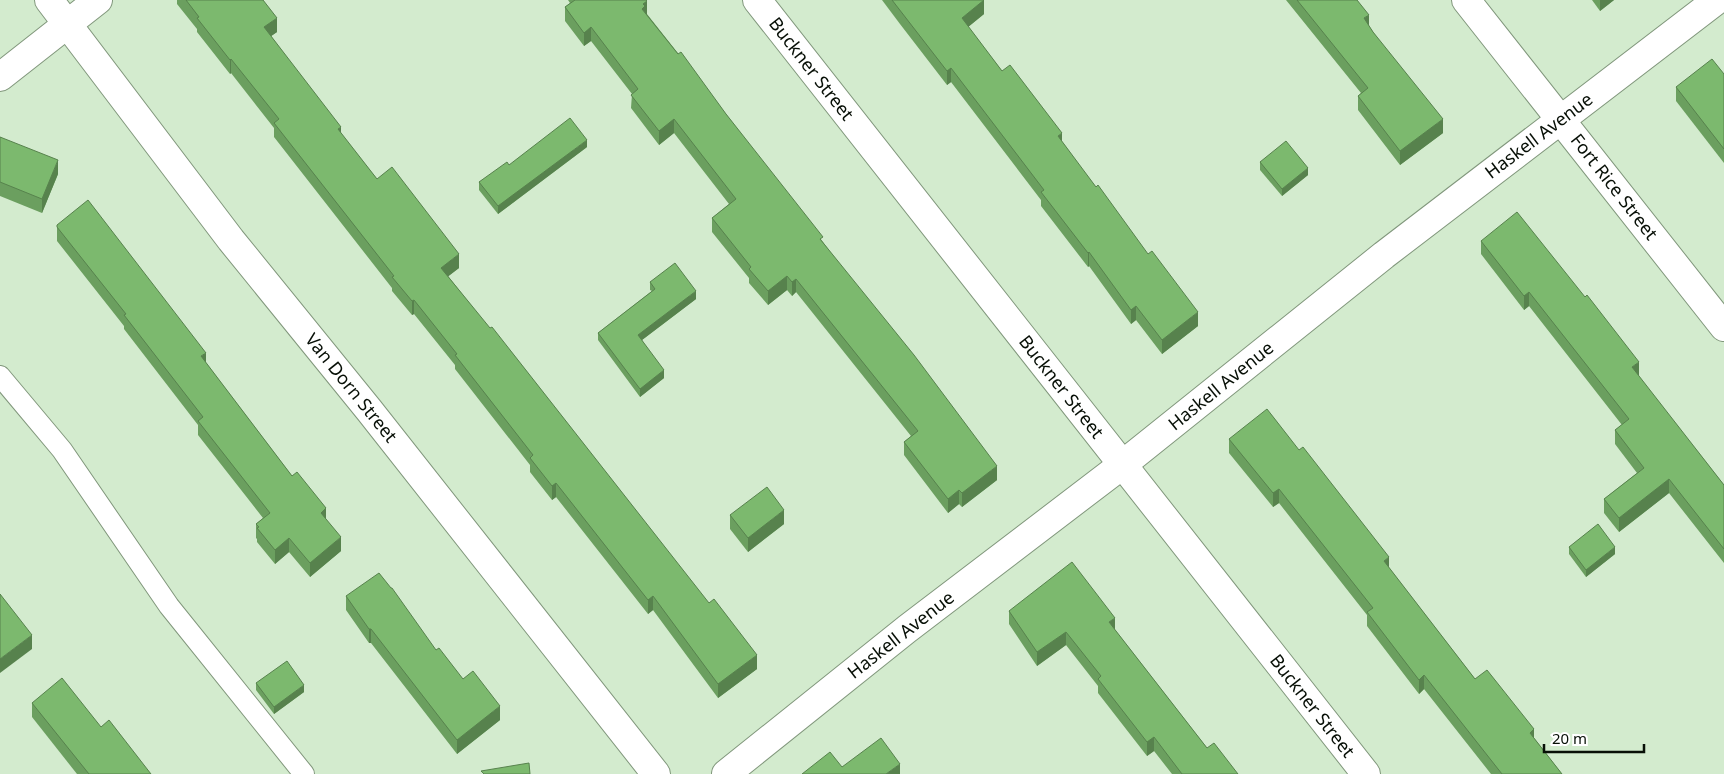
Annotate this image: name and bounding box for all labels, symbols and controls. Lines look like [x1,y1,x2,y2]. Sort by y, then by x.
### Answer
street label: Buckner Street [764,12,860,125]
street label: Haskell Avenue [1480,87,1597,184]
street label: Fort Rice Street [1566,128,1664,245]
street label: Van Dorn Street [300,328,404,447]
street label: Buckner Street [1014,330,1110,443]
street label: Haskell Avenue [1163,335,1278,435]
street label: Haskell Avenue [842,585,959,683]
street label: Buckner Street [1265,649,1361,762]
scale bar [1544,722,1644,754]
text: 20 m [1552,728,1587,748]

